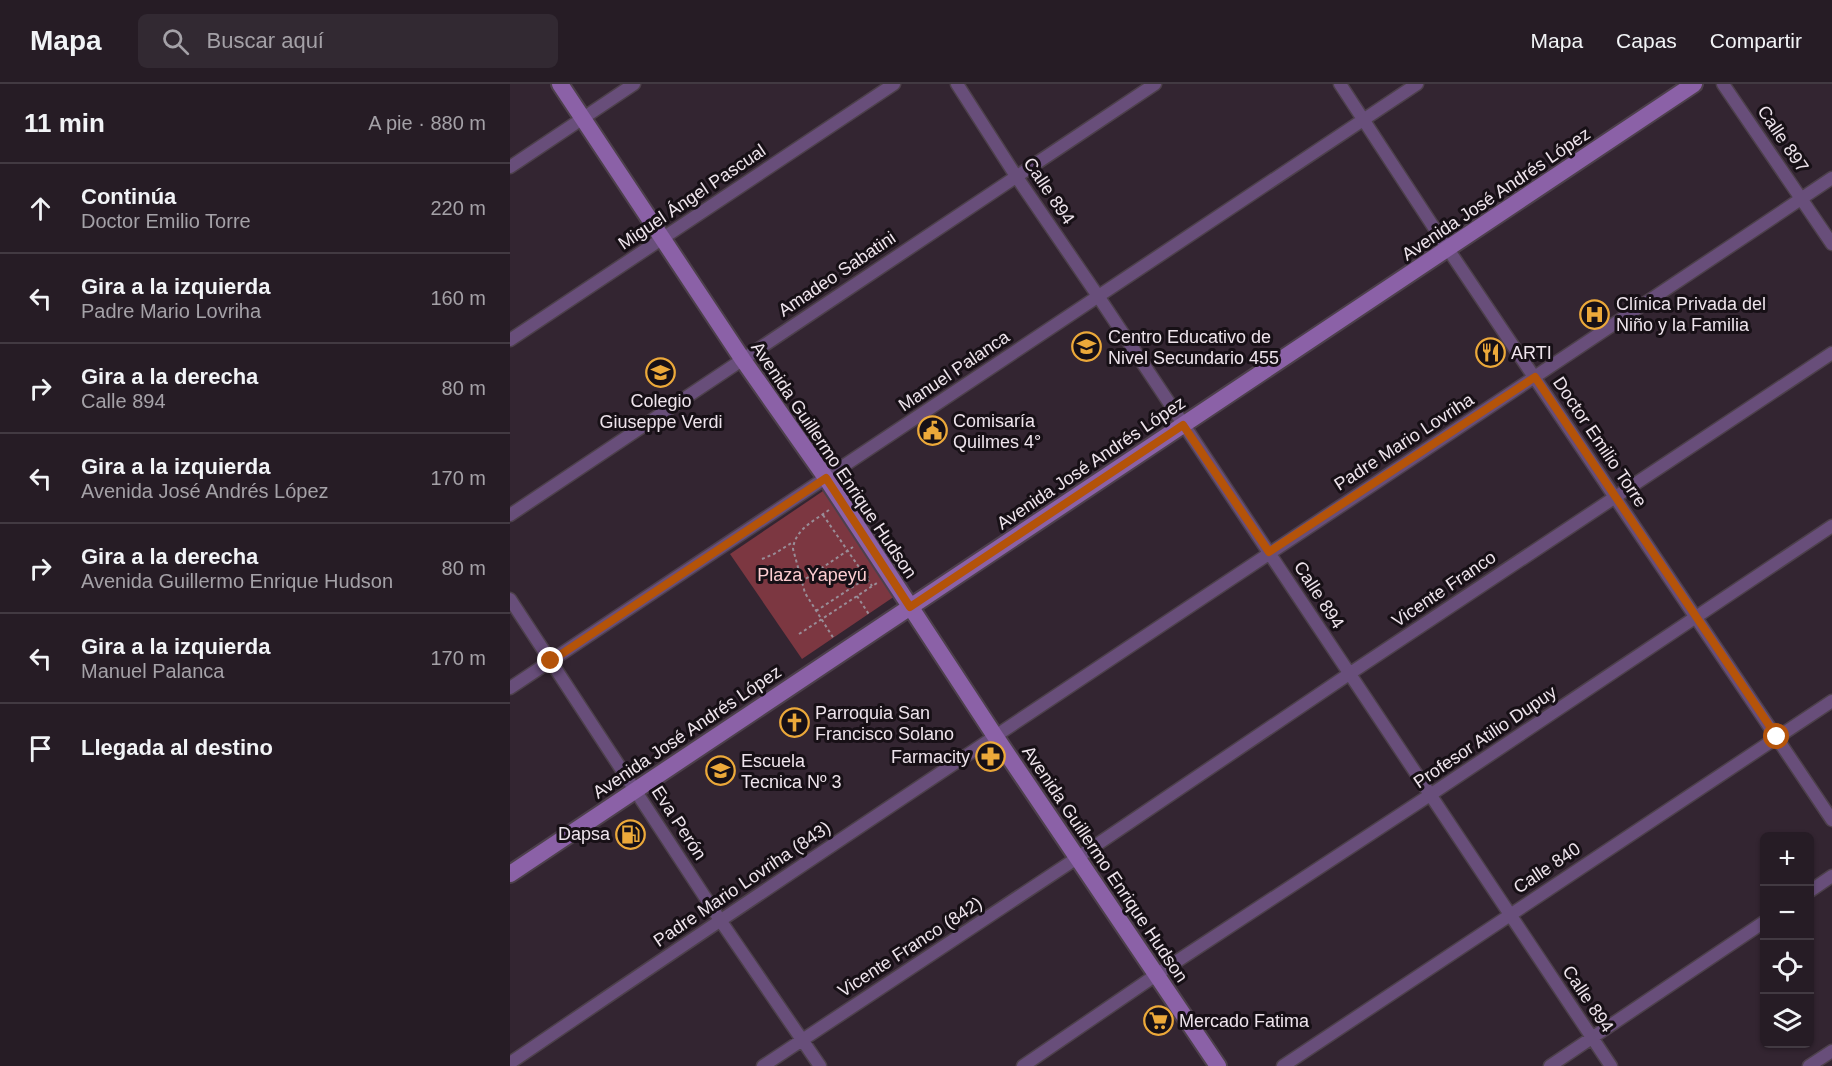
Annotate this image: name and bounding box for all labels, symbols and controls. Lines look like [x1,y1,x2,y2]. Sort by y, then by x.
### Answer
search box [138,14,558,68]
text: Mapa [30,25,102,56]
icon: search [159,25,192,58]
text: Buscar aquí [207,28,324,53]
text: Mapa [1531,29,1583,52]
text: Capas [1616,29,1677,52]
text: Compartir [1710,29,1802,52]
street label: Calle 897 [1753,102,1813,176]
text: 11 min [24,108,105,138]
text: A pie · 880 m [368,112,486,134]
street label: Avenida José Andrés López [1398,123,1594,265]
street label: Miguel Ángel Pascual [615,140,769,254]
street label: Calle 894 [1019,154,1079,228]
text: Continúa [81,184,176,209]
icon: ahead [24,192,57,225]
text: 220 m [430,197,486,219]
text: Doctor Emilio Torre [81,210,251,232]
street label: Amadeo Sabatini [775,227,899,321]
text: Gira a la izquierda [81,274,271,299]
icon: left [24,282,57,315]
text: 160 m [430,287,486,309]
place label: Clínica Privada del Niño y la Familia [1616,294,1766,335]
hospital icon: Clínica Privada del Niño y la Familia [1579,298,1611,330]
text: Padre Mario Lovriha [81,300,261,322]
street label: Manuel Palanca [895,326,1014,415]
place label: Centro Educativo de Nivel Secundario 455 [1108,327,1279,368]
school or university icon: Centro Educativo de Nivel Secundario 455 [1071,331,1103,363]
restaurant icon: ARTI [1474,337,1506,369]
street label: Avenida Guillermo Enrique Hudson [747,338,921,582]
place label: ARTI [1511,343,1552,363]
school or university icon: Colegio Giuseppe Verdi [645,356,677,388]
text: Gira a la derecha [81,364,258,389]
icon: right [24,372,57,405]
street label: Doctor Emilio Torre [1549,373,1651,511]
text: 80 m [442,377,486,399]
street label: Padre Mario Lovriha [1331,389,1478,495]
text: Calle 894 [81,390,166,412]
place label: Colegio Giuseppe Verdi [599,391,723,432]
street label: Avenida José Andrés López [993,392,1189,534]
place label: Comisaría Quilmes 4° [953,411,1041,452]
public building icon: Comisaría Quilmes 4° [916,415,948,447]
text: Gira a la izquierda [81,454,271,479]
icon: left [24,462,57,495]
text: 170 m [430,467,486,489]
text: Avenida José Andrés López [81,480,329,502]
text: Gira a la derecha [81,544,258,569]
street label: Vicente Franco [1388,547,1500,631]
icon: right [24,552,57,585]
text: 80 m [442,557,486,579]
street label: Calle 894 [1290,558,1348,632]
park label: Plaza Yapeyú [757,565,867,585]
text: Avenida Guillermo Enrique Hudson [81,570,393,592]
text: Gira a la izquierda [81,634,271,659]
icon: left [24,642,57,675]
text: 170 m [430,647,486,669]
route end [537,647,563,673]
text: Manuel Palanca [81,660,224,682]
street label: Avenida José Andrés López [589,661,785,803]
street label: Profesor Atilio Dupuy [1410,682,1560,792]
place label: Parroquia San Francisco Solano [815,703,954,744]
church icon: Parroquia San Francisco Solano [778,707,810,739]
route start [1763,723,1789,749]
icon: arrive [24,732,57,765]
text: Llegada al destino [81,735,273,760]
pharmacy icon: Farmacity [975,741,1007,773]
street label: Avenida Guillermo Enrique Hudson [1018,742,1192,986]
place label: Farmacity [891,747,970,767]
place label: Escuela Tecnica Nº 3 [741,751,842,792]
school or university icon: Escuela Tecnica Nº 3 [704,755,736,787]
street label: Eva Perón [648,782,710,864]
street label: Padre Mario Lovriha (843) [650,817,834,951]
fuel station icon: Dapsa [615,818,647,850]
place label: Dapsa [558,824,611,844]
map controls [1760,832,1814,1048]
button: + [1760,832,1814,886]
street label: Calle 840 [1510,838,1584,898]
button: − [1760,886,1814,940]
street label: Vicente Franco (842) [834,893,986,1001]
button: locate [1760,940,1814,994]
street label: Calle 894 [1558,962,1618,1036]
button: layers [1760,994,1814,1048]
supermarket icon: Mercado Fatima [1142,1005,1174,1037]
place label: Mercado Fatima [1179,1011,1310,1031]

